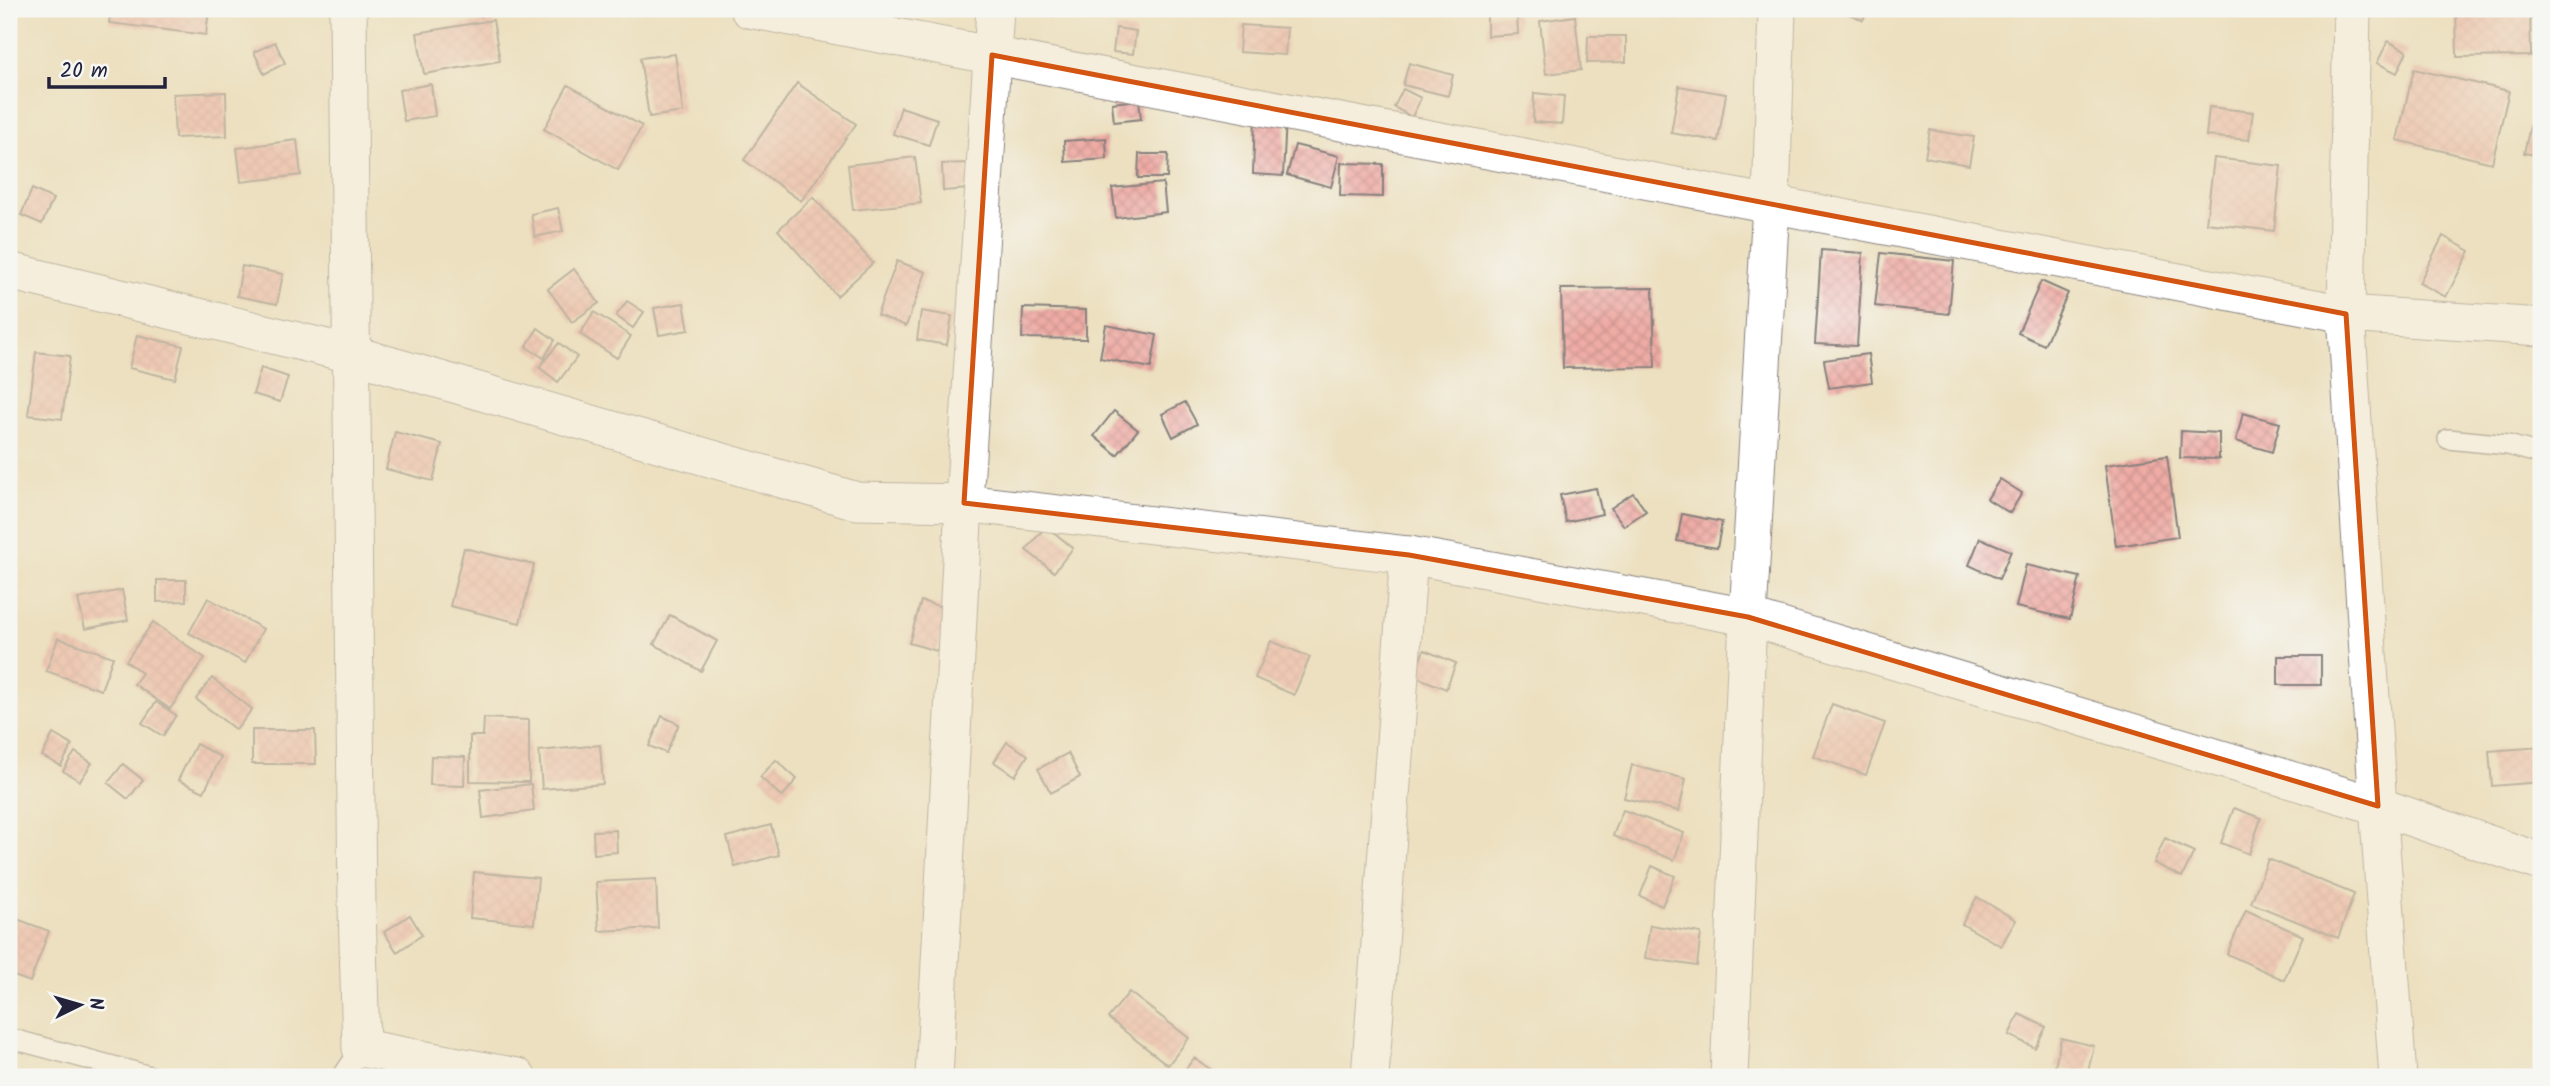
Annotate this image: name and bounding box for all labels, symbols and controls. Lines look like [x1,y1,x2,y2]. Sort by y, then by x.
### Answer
scale bar [49,46,164,90]
text: 20 m [60,55,108,88]
north arrow [46,970,116,1040]
text: N [79,996,110,1011]

